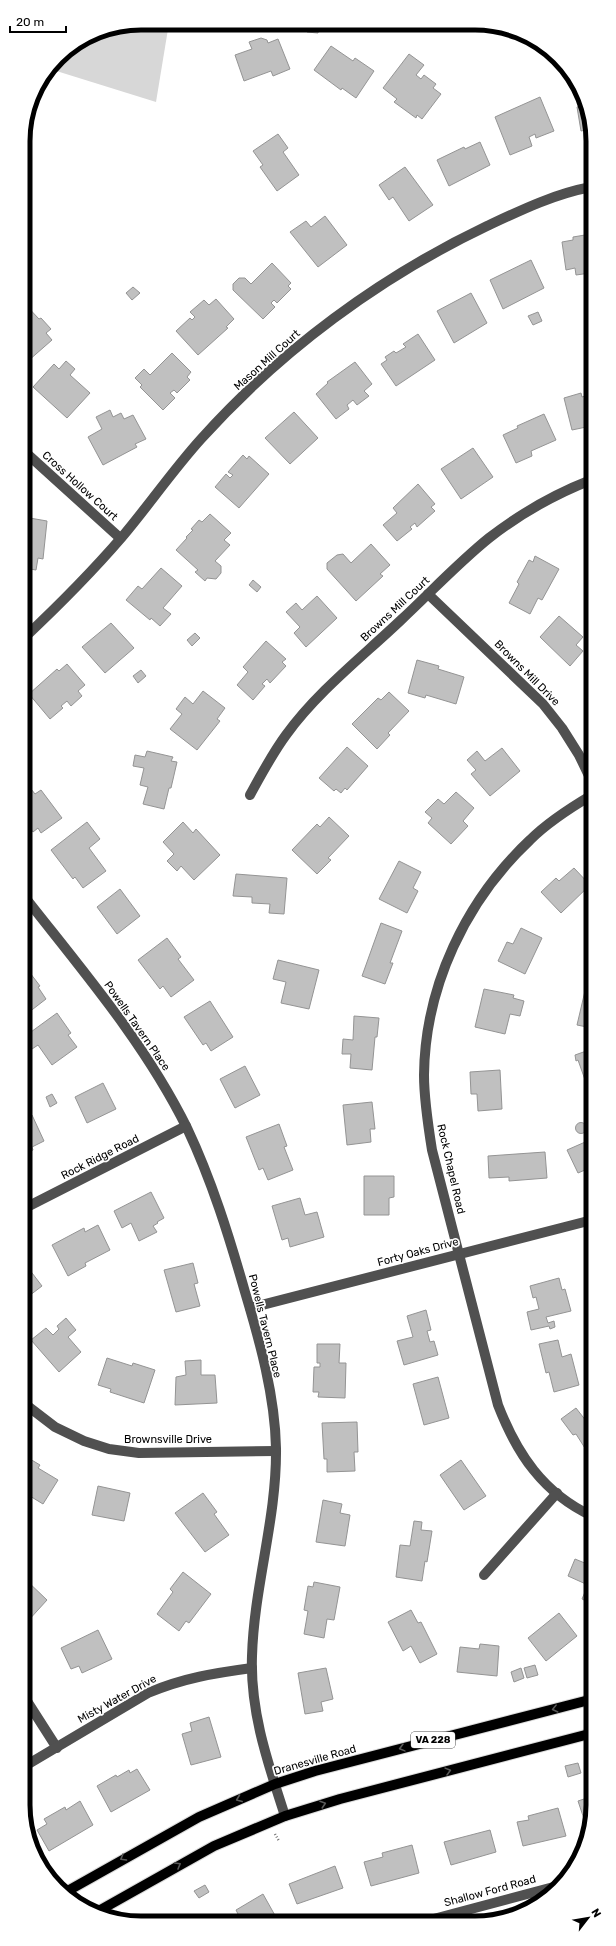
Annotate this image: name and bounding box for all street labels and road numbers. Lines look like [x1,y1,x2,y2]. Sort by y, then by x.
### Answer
street label: Mason Mill Court [231,327,303,393]
street label: Cross Hollow Court [39,449,121,524]
street label: Browns Mill Court [358,573,433,644]
street label: Browns Mill Drive [492,638,562,708]
street label: Powells Tavern Place [101,979,173,1073]
street label: Rock Chapel Road [434,1123,468,1215]
street label: Rock Ridge Road [59,1132,141,1182]
street label: Forty Oaks Drive [376,1235,460,1269]
street label: Powells Tavern Place [246,1273,284,1379]
street label: Brownsville Drive [124,1433,212,1446]
street label: Misty Water Drive [75,1672,159,1726]
road number: VA 228 [411,1732,455,1748]
street label: Dranesville Road [272,1742,358,1778]
street label: Shallow Ford Road [443,1873,537,1909]

